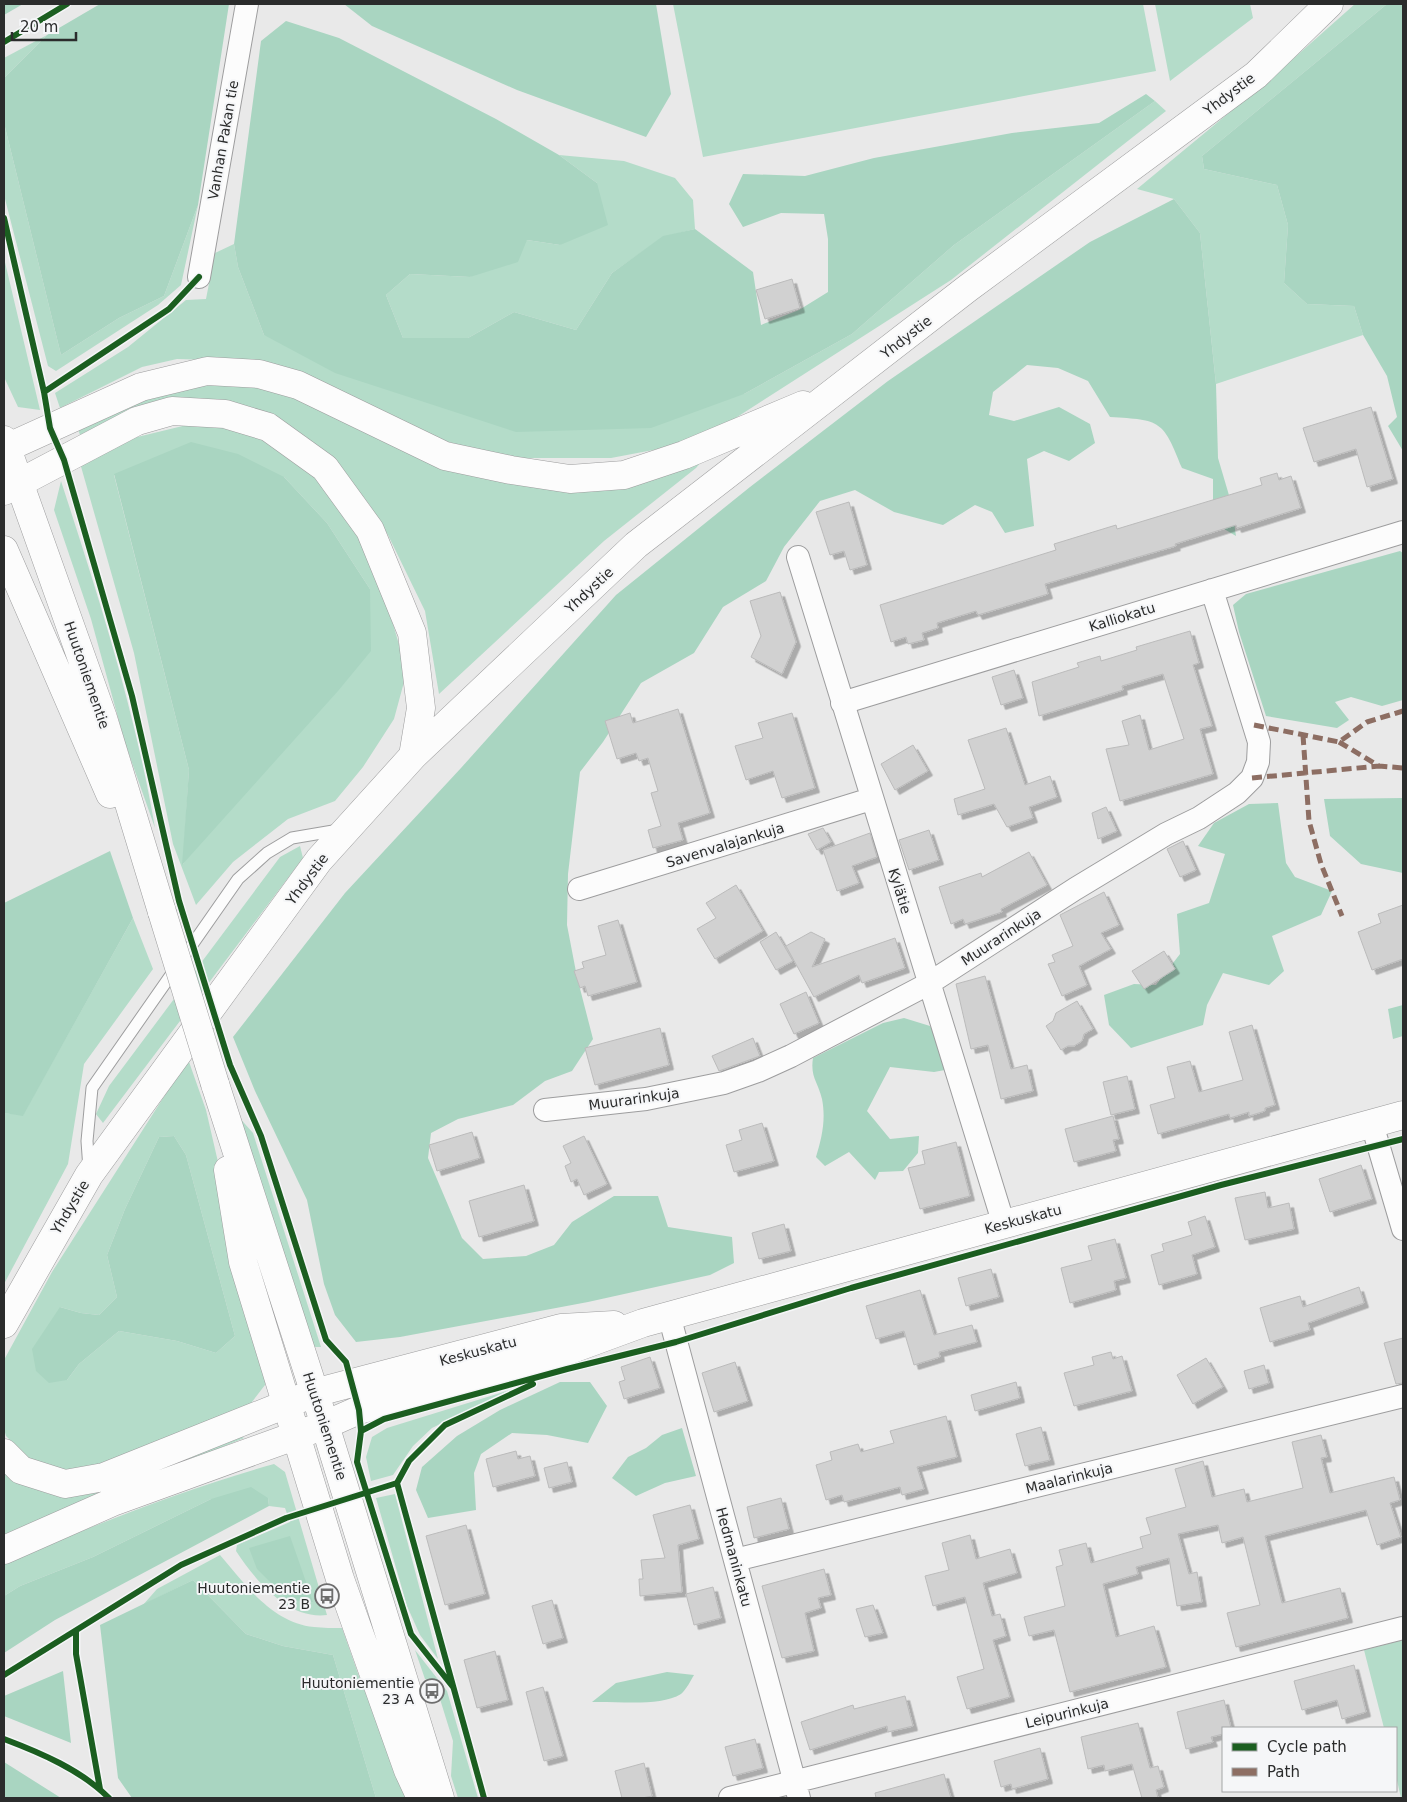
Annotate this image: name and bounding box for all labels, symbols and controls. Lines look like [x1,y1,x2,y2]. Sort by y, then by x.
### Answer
scale bar [12,10,76,42]
text: 20 m [20,18,58,36]
street label: Yhdystie [1199,70,1258,119]
street label: Vanhan Pakan tie [205,79,241,201]
street label: Yhdystie [877,312,935,362]
street label: Yhdystie [561,564,616,617]
street label: Kalliokatu [1087,599,1157,635]
street label: Huutoniementie [61,619,113,731]
street label: Savenvalajankuja [664,819,786,871]
street label: Yhdystie [282,850,331,909]
street label: Kylätie [885,866,915,916]
street label: Muurarinkuja [958,905,1044,969]
street label: Muurarinkuja [587,1085,681,1113]
street label: Yhdystie [47,1177,92,1238]
street label: Keskuskatu [983,1201,1063,1237]
street label: Keskuskatu [438,1333,518,1369]
street label: Huutoniementie [300,1370,350,1482]
street label: Maalarinkuja [1024,1459,1114,1497]
street label: Hedmaninkatu [713,1505,755,1609]
place label: Huutoniementie 23 B [197,1580,310,1612]
bus stop icon: Huutoniementie 23 B [314,1583,340,1609]
place label: Huutoniementie 23 A [301,1675,414,1707]
bus stop icon: Huutoniementie 23 A [419,1678,445,1704]
street label: Leipurinkuja [1024,1695,1110,1731]
legend [1222,1727,1397,1792]
text: Cycle path [1267,1738,1347,1756]
text: Path [1267,1763,1300,1781]

